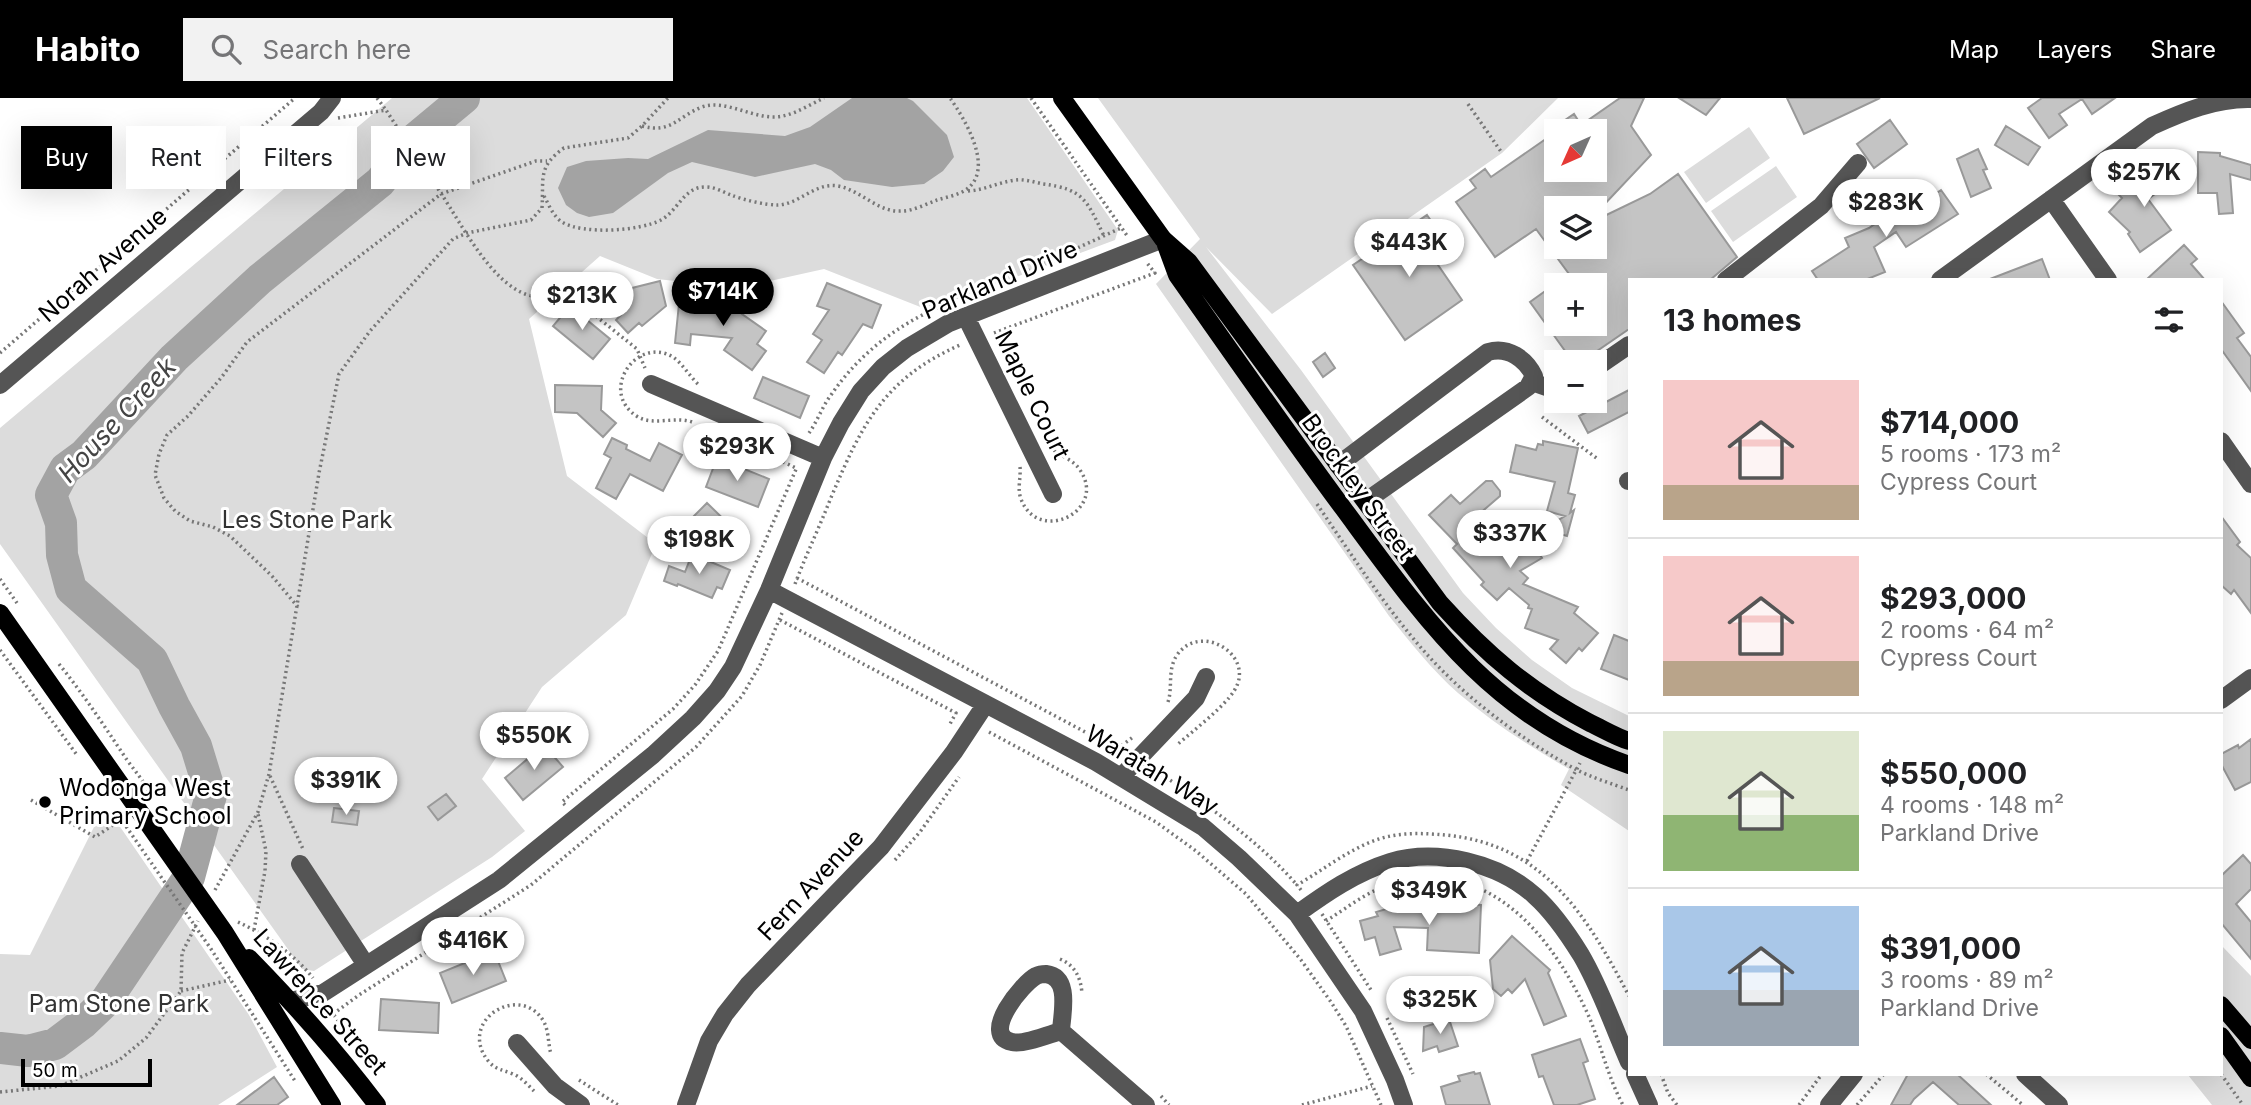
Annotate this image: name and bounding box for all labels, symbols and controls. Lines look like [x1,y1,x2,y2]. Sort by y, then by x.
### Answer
search box [183,18,673,81]
text: Habito [35,29,141,69]
icon: search [207,30,245,68]
text: Search here [263,34,411,65]
text: Map [1949,35,1999,64]
text: Layers [2037,35,2112,64]
text: Share [2150,35,2216,64]
north arrow [1544,119,1606,182]
map controls [1544,119,1607,413]
chip: Buy [21,126,112,189]
chip: Rent [126,126,226,189]
chip: Filters [240,126,357,189]
chip: New [371,126,470,189]
pin: $257K [2095,150,2193,209]
text: $257K [2107,158,2181,186]
pin: $283K [1837,180,1935,239]
text: $283K [1848,188,1924,216]
button: layers [1544,196,1607,259]
street label: Norah Avenue [33,201,173,328]
pin: $443K [1360,220,1458,279]
text: $443K [1370,228,1448,256]
street label: Parkland Drive [918,234,1082,325]
pin: $714K [674,268,772,328]
pin: $213K [533,272,631,332]
button: + [1544,273,1607,336]
text: $714K [688,277,758,305]
text: $213K [547,281,617,309]
icon: filters [2150,301,2188,339]
text: 13 homes [1663,302,1802,338]
street label: Maple Court [989,326,1076,464]
water label: House Creek [51,350,183,488]
button: − [1544,350,1607,413]
text: $714,000 [1880,404,2019,440]
street label: Brockley Street [1296,408,1421,565]
icon: home [1719,408,1803,492]
pin: $293K [688,424,786,483]
text: $293K [699,432,775,460]
text: 5 rooms · 173 m² [1880,440,2061,468]
text: Cypress Court [1880,468,2037,496]
park label: Les Stone Park [222,505,392,534]
pin: $337K [1461,510,1559,570]
pin: $198K [650,517,748,576]
text: $337K [1473,519,1547,547]
text: $198K [663,525,735,553]
text: $293,000 [1880,580,2027,616]
icon: home [1719,584,1803,668]
text: 2 rooms · 64 m² [1880,616,2054,644]
text: Cypress Court [1880,644,2037,672]
pin: $550K [485,712,583,772]
street label: Waratah Way [1081,719,1224,821]
text: $550K [496,721,572,749]
text: $550,000 [1880,755,2027,791]
pin: $391K [297,758,395,817]
icon: home [1719,759,1803,843]
text: $391K [310,766,382,794]
place label: Wodonga West Primary School [59,773,232,830]
text: 4 rooms · 148 m² [1880,791,2064,819]
marker: Wodonga West Primary School [37,794,53,810]
text: Parkland Drive [1880,819,2039,847]
street label: Fern Avenue [752,823,870,946]
pin: $349K [1380,868,1478,927]
text: $349K [1391,876,1467,904]
pin: $416K [424,918,522,977]
street label: Lawrence Street [247,923,393,1080]
text: $416K [437,926,509,954]
text: $391,000 [1880,930,2021,966]
icon: home [1719,934,1803,1018]
text: 3 rooms · 89 m² [1880,966,2054,994]
pin: $325K [1391,976,1489,1036]
text: $325K [1402,985,1478,1013]
park label: Pam Stone Park [29,989,209,1018]
text: Parkland Drive [1880,994,2039,1022]
scale bar [21,1056,152,1088]
text: 50 m [32,1059,78,1082]

